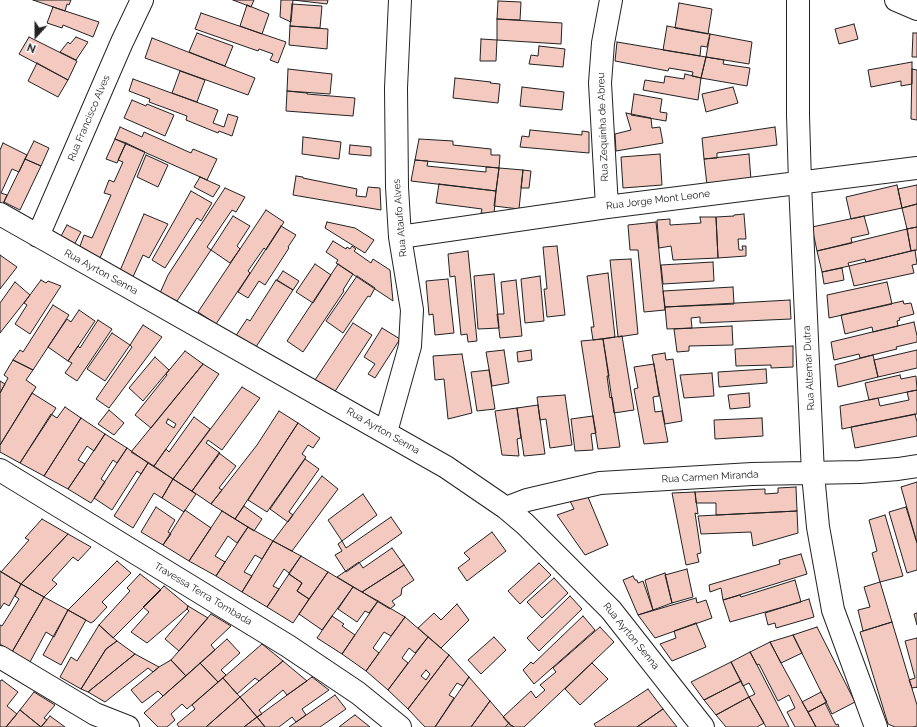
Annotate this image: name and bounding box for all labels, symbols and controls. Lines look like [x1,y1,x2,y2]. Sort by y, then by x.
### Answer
north arrow [16,16,56,56]
text: N [25,40,38,55]
street label: Rua Zequinha de Abreu [595,72,611,182]
street label: Rua Francisco Alves [65,73,113,163]
street label: Rua Ataufo Alves [391,178,409,258]
street label: Rua Jorge Mont Leone [605,188,711,212]
street label: Rua Ayrton Senna [62,247,140,297]
street label: Rua Altemar Dutra [801,325,817,411]
street label: Rua Ayrton Senna [344,405,422,457]
street label: Rua Carmen Miranda [661,468,759,486]
street label: Travessa Terra Tombada [152,560,254,628]
street label: Rua Ayrton Senna [600,600,662,672]

